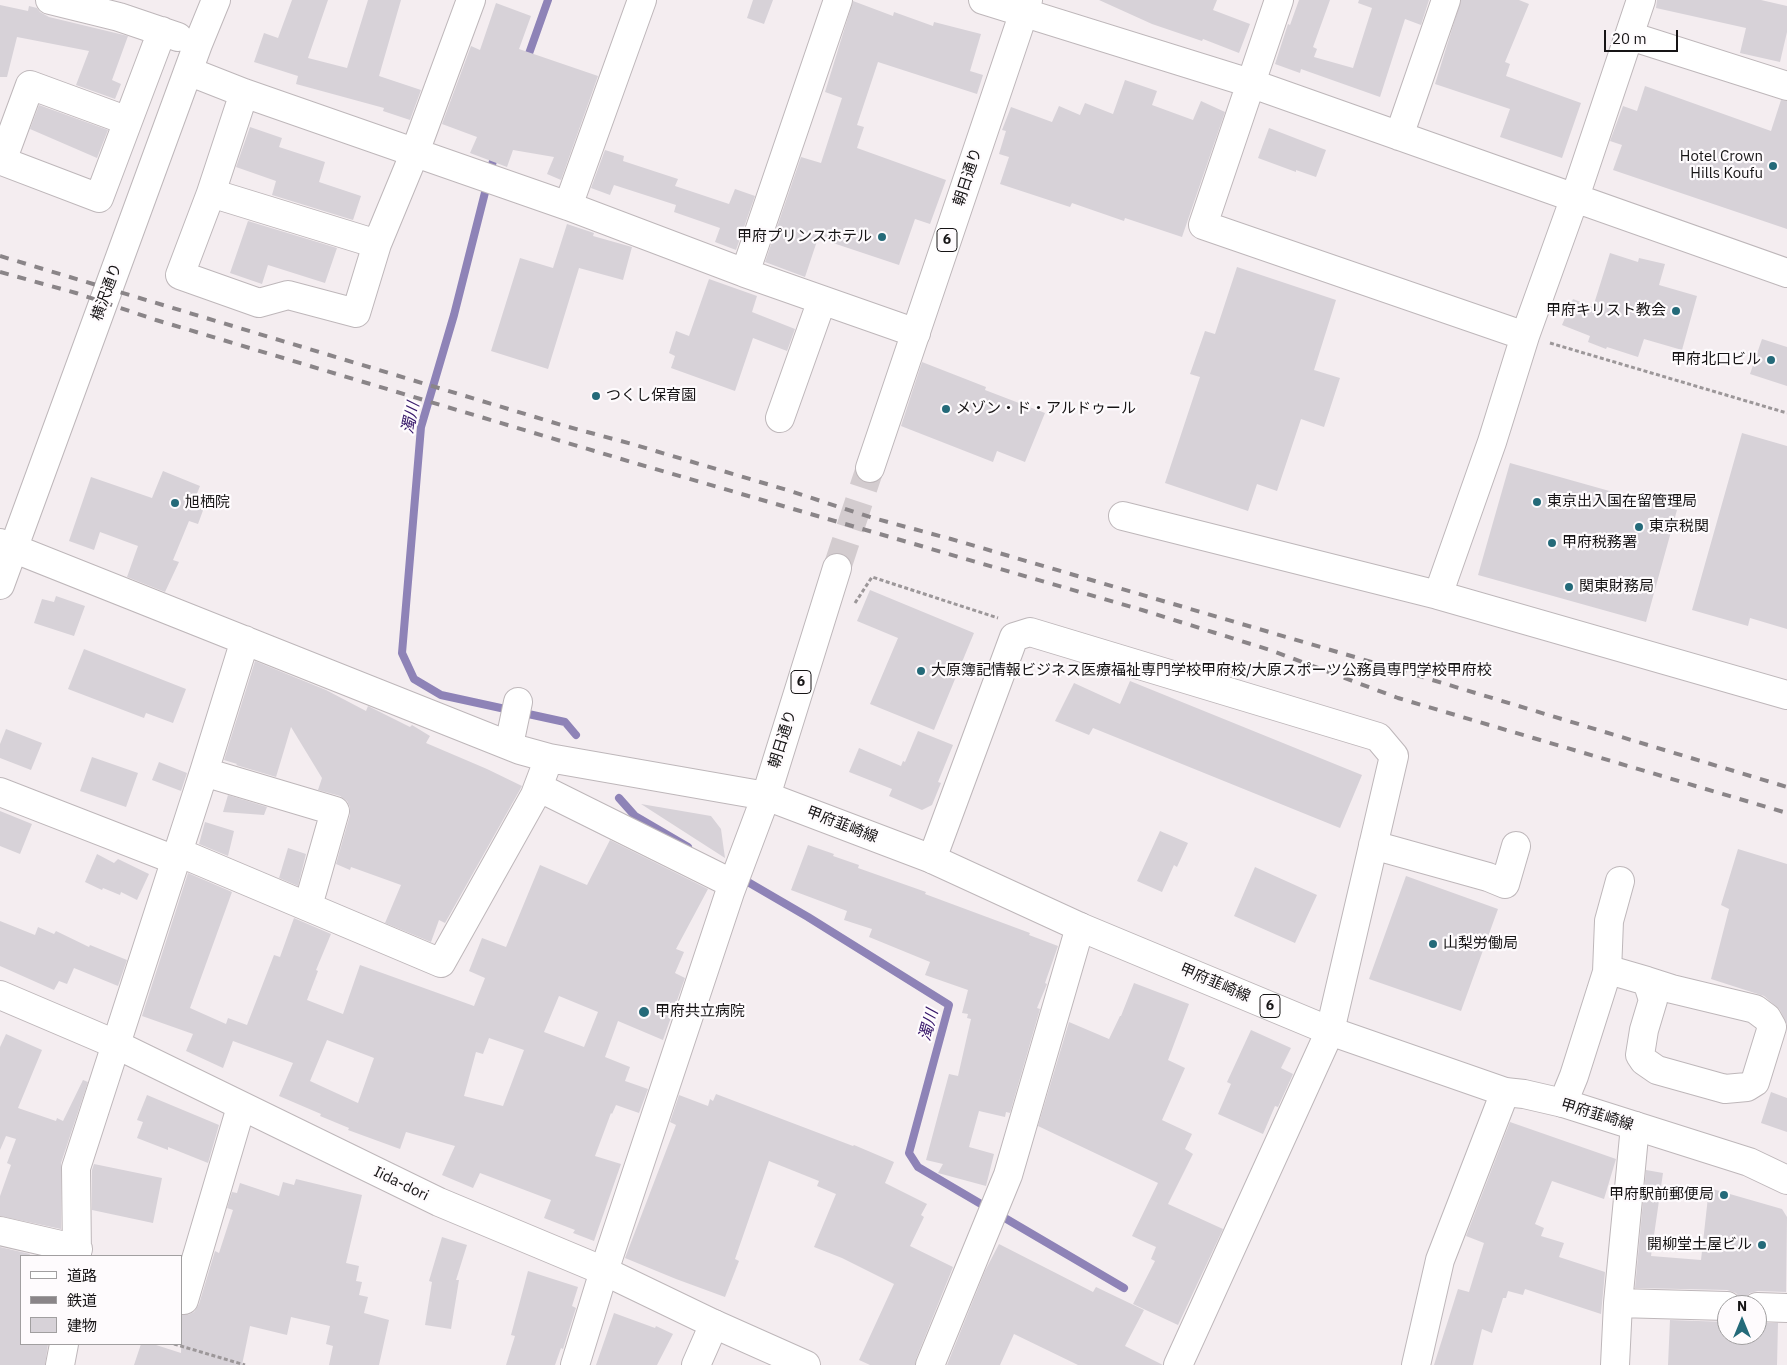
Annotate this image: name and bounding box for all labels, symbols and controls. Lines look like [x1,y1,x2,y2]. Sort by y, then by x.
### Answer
scale bar [1607,20,1681,52]
text: 20 m [1612,29,1647,48]
street label: 朝日通り [950,146,986,208]
place label: Hotel Crown Hills Koufu [1680,148,1763,183]
marker: Hotel Crown Hills Koufu [1767,160,1779,172]
place label: 甲府プリンスホテル [737,228,872,246]
road number: 6 [937,228,957,252]
marker: 甲府プリンスホテル [876,231,888,243]
street label: 横沢通り [88,261,126,323]
place label: 甲府キリスト教会 [1546,302,1666,320]
marker: 甲府キリスト教会 [1670,305,1682,317]
place label: 甲府北口ビル [1671,351,1761,369]
marker: 甲府北口ビル [1765,354,1777,366]
place label: つくし保育園 [606,387,696,405]
marker: つくし保育園 [590,390,602,402]
water label: 濁川 [398,400,424,436]
place label: メゾン・ド・アルドゥール [956,400,1136,418]
marker: メゾン・ド・アルドゥール [940,403,952,415]
place label: 東京出入国在留管理局 [1547,493,1697,511]
place label: 旭栖院 [185,494,230,512]
marker: 東京出入国在留管理局 [1531,496,1543,508]
marker: 旭栖院 [169,497,181,509]
place label: 東京税関 [1649,518,1709,536]
marker: 東京税関 [1633,521,1645,533]
place label: 甲府税務署 [1562,534,1637,552]
marker: 甲府税務署 [1546,537,1558,549]
place label: 関東財務局 [1579,578,1654,596]
marker: 関東財務局 [1563,581,1575,593]
place label: 大原簿記情報ビジネス医療福祉専門学校甲府校/大原スポーツ公務員専門学校甲府校 [931,662,1492,680]
marker: 大原簿記情報ビジネス医療福祉専門学校甲府校/大原スポーツ公務員専門学校甲府校 [915,665,927,677]
road number: 6 [791,670,811,694]
street label: 朝日通り [766,708,800,770]
street label: 甲府韮崎線 [804,803,880,847]
place label: 山梨労働局 [1443,935,1518,953]
marker: 山梨労働局 [1427,938,1439,950]
street label: 甲府韮崎線 [1177,960,1253,1006]
road number: 6 [1260,994,1280,1018]
place label: 甲府共立病院 [655,1003,745,1021]
marker: 甲府共立病院 [637,1005,651,1019]
water label: 濁川 [916,1007,942,1043]
street label: 甲府韮崎線 [1559,1095,1635,1135]
street label: Iida-dori [371,1163,431,1205]
place label: 甲府駅前郵便局 [1609,1186,1714,1204]
marker: 甲府駅前郵便局 [1718,1189,1730,1201]
place label: 開柳堂土屋ビル [1647,1236,1752,1254]
marker: 開柳堂土屋ビル [1756,1239,1768,1251]
legend [20,1255,182,1345]
text: 道路 [67,1266,97,1285]
text: 鉄道 [67,1291,97,1310]
north arrow [1717,1295,1767,1345]
text: N [1737,1297,1747,1315]
text: 建物 [67,1316,97,1335]

